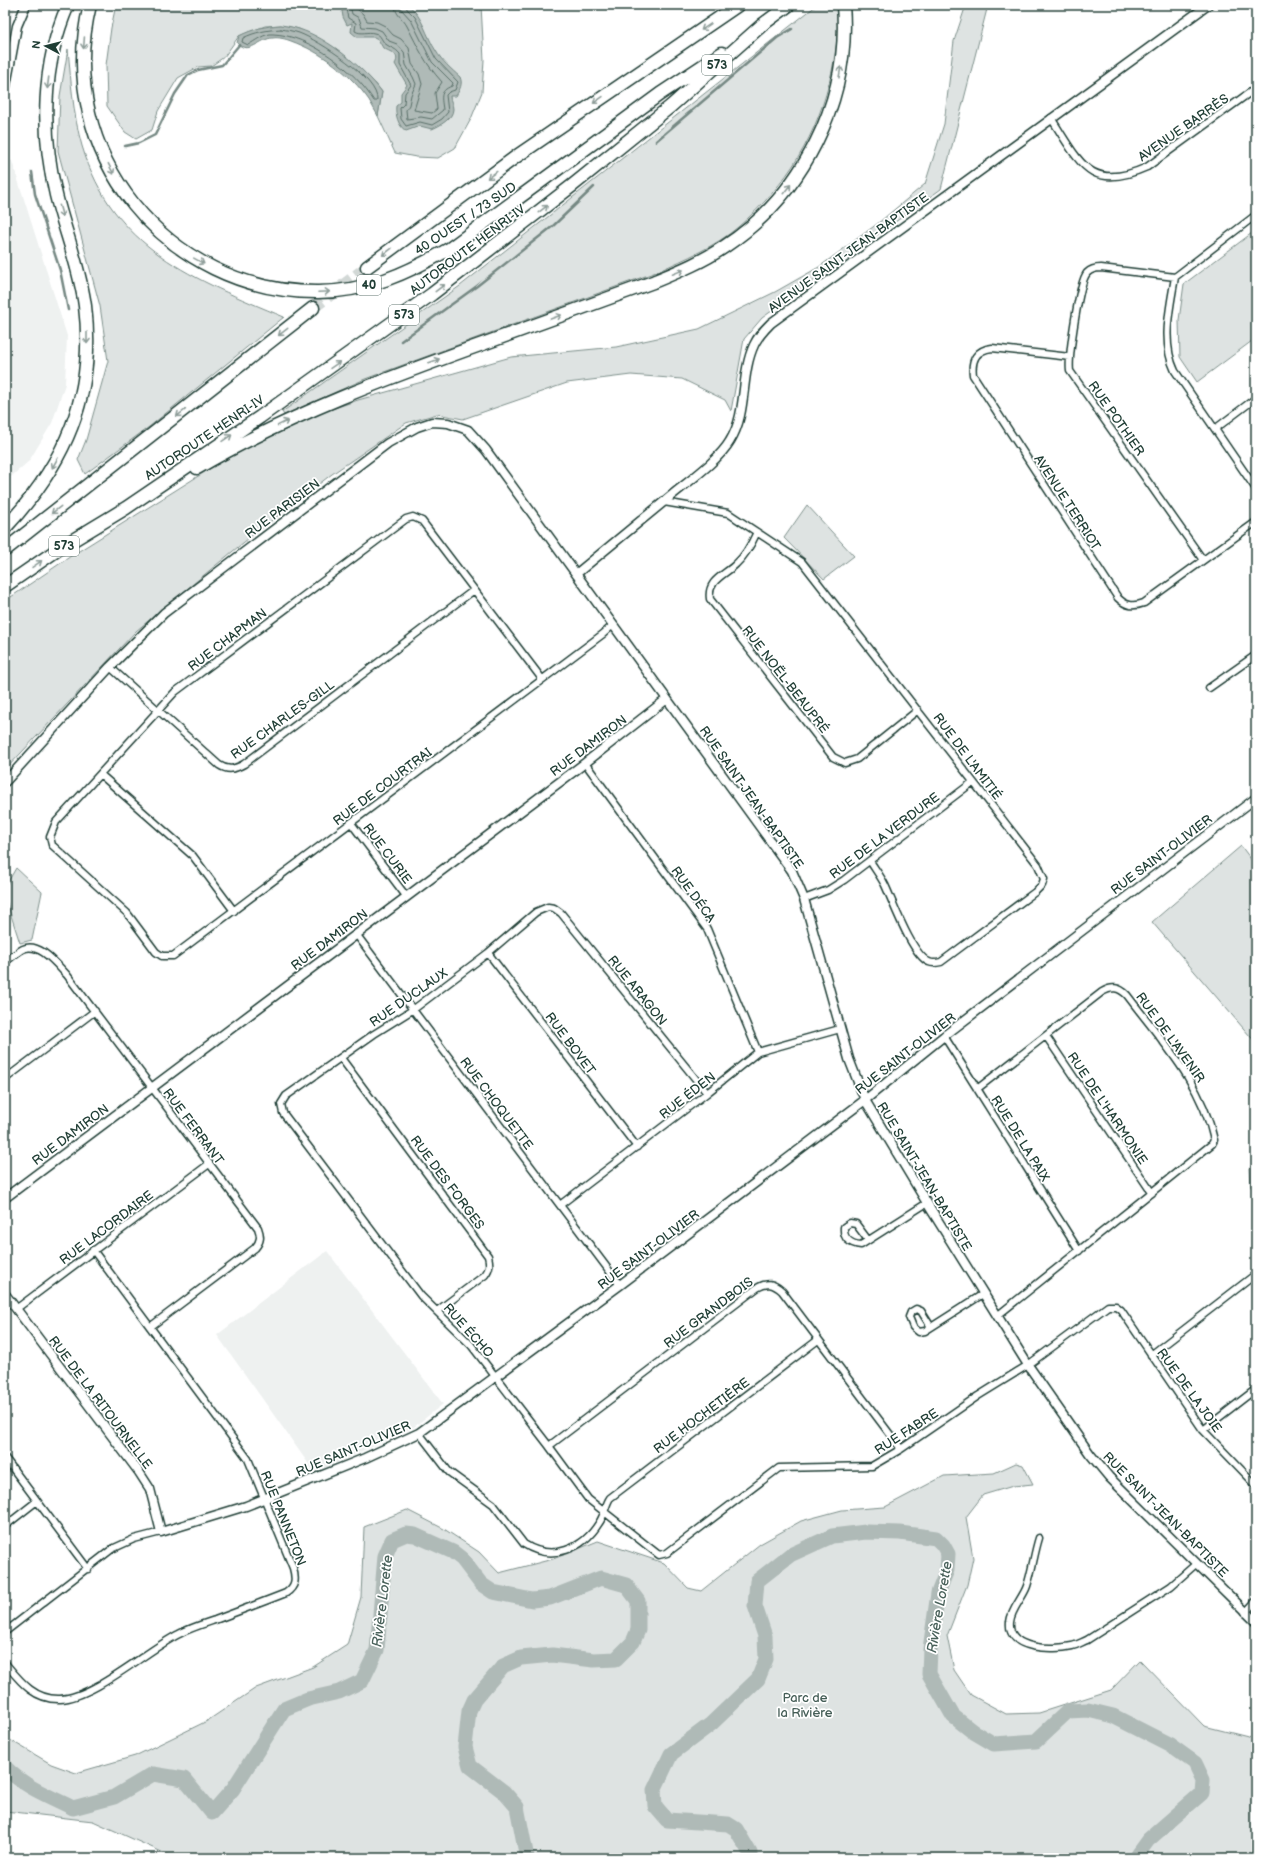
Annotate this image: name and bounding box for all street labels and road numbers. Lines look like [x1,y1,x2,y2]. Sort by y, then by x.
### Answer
road number: 573 [702,55,732,75]
street label: AVENUE BARRÈS [1135,90,1232,165]
street label: 40 OUEST / 73 SUD [412,179,520,259]
street label: AVENUE SAINT-JEAN-BAPTISTE [765,189,932,316]
street label: AUTOROUTE HENRI-IV [407,201,529,298]
road number: 40 [357,275,381,295]
road number: 573 [389,305,419,325]
street label: RUE POTHIER [1085,378,1148,459]
street label: AUTOROUTE HENRI-IV [142,392,267,484]
street label: AVENUE TERRIOT [1030,452,1104,553]
street label: RUE PARISIEN [242,475,323,542]
road number: 573 [49,536,79,556]
street label: RUE CHAPMAN [185,605,270,675]
street label: RUE NOËL-BEAUPRÉ [738,623,832,737]
street label: RUE CHARLES-GILL [228,677,338,763]
street label: RUE DE L'AMITIÉ [929,710,1005,803]
street label: RUE DAMIRON [547,712,630,780]
street label: RUE SAINT-JEAN-BAPTISTE [696,723,807,872]
street label: RUE DE COURTRAI [330,745,435,829]
street label: RUE DE LA VERDURE [826,789,943,882]
street label: RUE SAINT-OLIVIER [1108,811,1216,898]
street label: RUE CURIE [359,820,415,887]
street label: RUE DÉCA [667,863,719,926]
street label: RUE DAMIRON [288,906,371,974]
street label: RUE ARAGON [604,953,670,1029]
street label: RUE DUCLAUX [367,965,451,1030]
street label: RUE DE L'AVENIR [1132,989,1208,1086]
street label: RUE BOVET [542,1009,599,1078]
street label: RUE SAINT-OLIVIER [852,1010,959,1098]
street label: RUE DE L'HARMONIE [1064,1049,1151,1168]
street label: RUE CHOQUETTE [456,1054,536,1153]
street label: RUE ÉDEN [656,1069,719,1123]
street label: RUE FERRANT [159,1085,227,1168]
street label: RUE DE LA PAIX [987,1093,1053,1185]
street label: RUE SAINT-JEAN-BAPTISTE [873,1099,975,1254]
street label: RUE DAMIRON [29,1101,112,1169]
street label: RUE DES FORGES [407,1133,488,1233]
street label: RUE LACORDAIRE [57,1187,157,1268]
street label: RUE SAINT-OLIVIER [595,1206,703,1293]
street label: RUE GRANDBOIS [661,1274,757,1352]
street label: RUE ÉCHO [440,1300,497,1361]
street label: RUE DE LA RITOURNELLE [45,1333,156,1472]
street label: RUE DE LA JOIE [1153,1345,1225,1436]
street label: RUE HOCHETIÈRE [650,1373,753,1457]
street label: RUE FABRE [872,1405,942,1458]
street label: RUE SAINT-OLIVIER [294,1418,413,1480]
street label: RUE SAINT-JEAN-BAPTISTE [1099,1449,1232,1581]
street label: RUE PANNETON [257,1469,309,1568]

